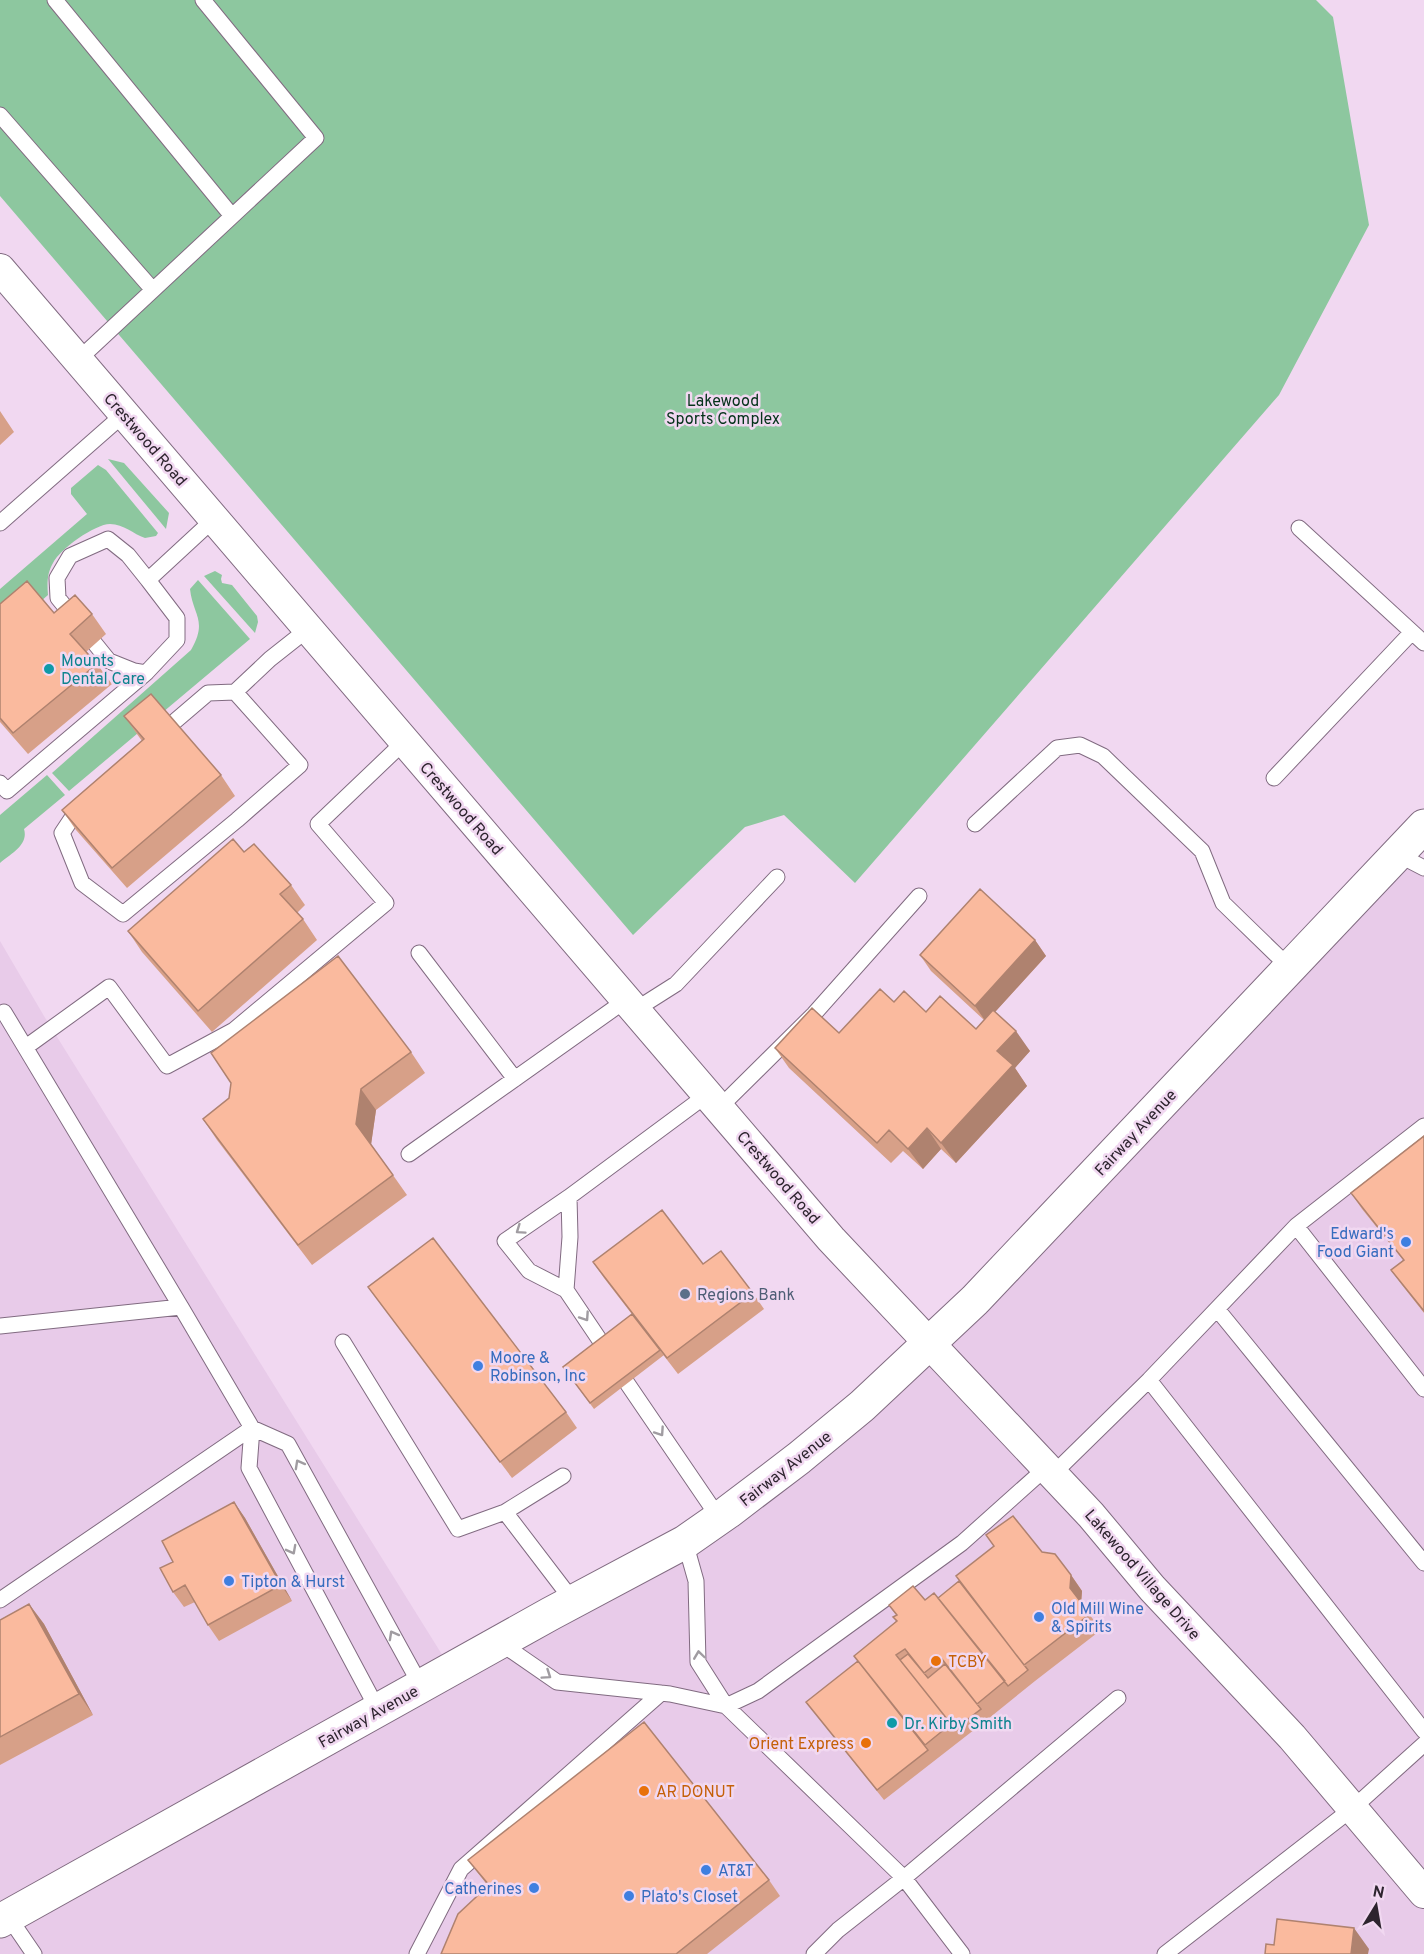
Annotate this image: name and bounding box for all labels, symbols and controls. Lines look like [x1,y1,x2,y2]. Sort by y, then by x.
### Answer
street label: Crestwood Road [99,390,190,491]
park label: Lakewood Sports Complex [666,392,780,430]
place label: Mounts Dental Care [61,652,145,690]
marker: Mounts Dental Care [42,662,56,676]
street label: Crestwood Road [415,759,506,860]
street label: Fairway Avenue [1091,1086,1182,1181]
street label: Crestwood Road [732,1128,823,1229]
one-way arrow [516,1223,527,1234]
place label: Edward's Food Giant [1317,1225,1394,1263]
marker: Edward's Food Giant [1399,1235,1413,1249]
place label: Regions Bank [697,1286,795,1306]
marker: Regions Bank [678,1287,692,1301]
one-way arrow [578,1311,589,1322]
place label: Moore & Robinson, Inc [490,1349,586,1387]
marker: Moore & Robinson, Inc [471,1359,485,1373]
one-way arrow [652,1426,664,1436]
street label: Fairway Avenue [736,1427,836,1512]
one-way arrow [295,1460,306,1470]
street label: Lakewood Village Drive [1079,1506,1204,1645]
one-way arrow [285,1544,297,1555]
place label: Tipton & Hurst [241,1573,345,1593]
marker: Tipton & Hurst [222,1574,236,1588]
place label: Old Mill Wine & Spirits [1051,1600,1144,1638]
marker: Old Mill Wine & Spirits [1032,1610,1046,1624]
one-way arrow [389,1631,400,1641]
one-way arrow [693,1650,706,1660]
place label: TCBY [948,1653,987,1673]
marker: TCBY [929,1654,943,1668]
one-way arrow [541,1668,552,1679]
street label: Fairway Avenue [315,1682,422,1753]
place label: Dr. Kirby Smith [904,1715,1012,1735]
marker: Dr. Kirby Smith [885,1716,899,1730]
place label: Orient Express [748,1735,854,1755]
marker: Orient Express [859,1736,873,1750]
place label: AR DONUT [656,1783,735,1803]
marker: AR DONUT [637,1784,651,1798]
place label: AT&T [718,1862,754,1882]
marker: AT&T [699,1863,713,1877]
north arrow [1346,1876,1406,1936]
place label: Catherines [444,1880,522,1900]
marker: Catherines [527,1881,541,1895]
text: N [1371,1882,1386,1904]
place label: Plato's Closet [641,1888,738,1908]
marker: Plato's Closet [622,1889,636,1903]

